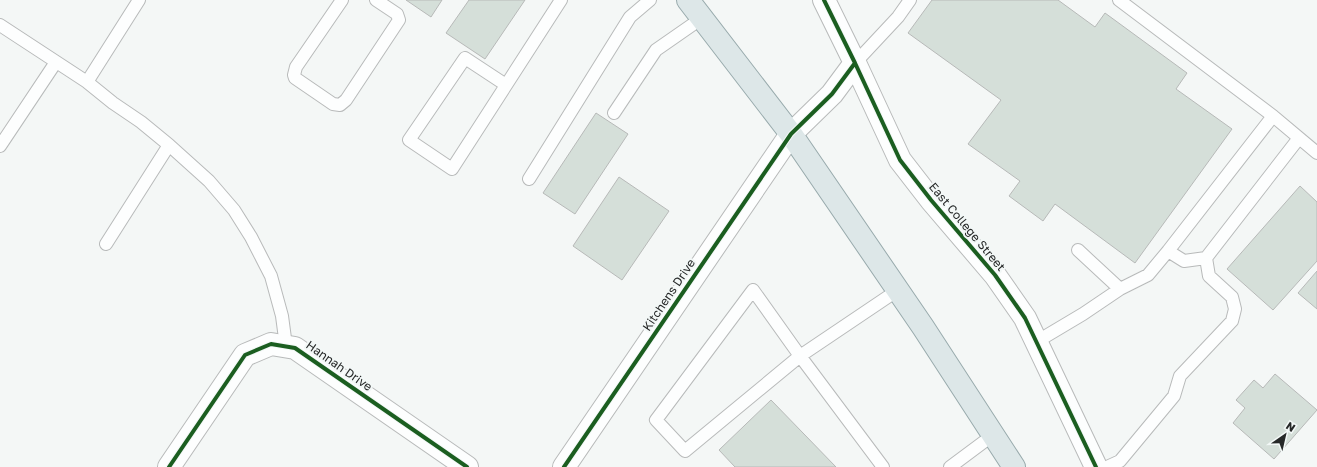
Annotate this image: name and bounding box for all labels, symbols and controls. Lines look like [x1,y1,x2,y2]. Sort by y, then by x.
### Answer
street label: East College Street [926,179,1009,274]
street label: Kitchens Drive [639,256,698,334]
street label: Hannah Drive [303,337,375,394]
north arrow [1265,415,1305,455]
text: N [1284,419,1298,434]

